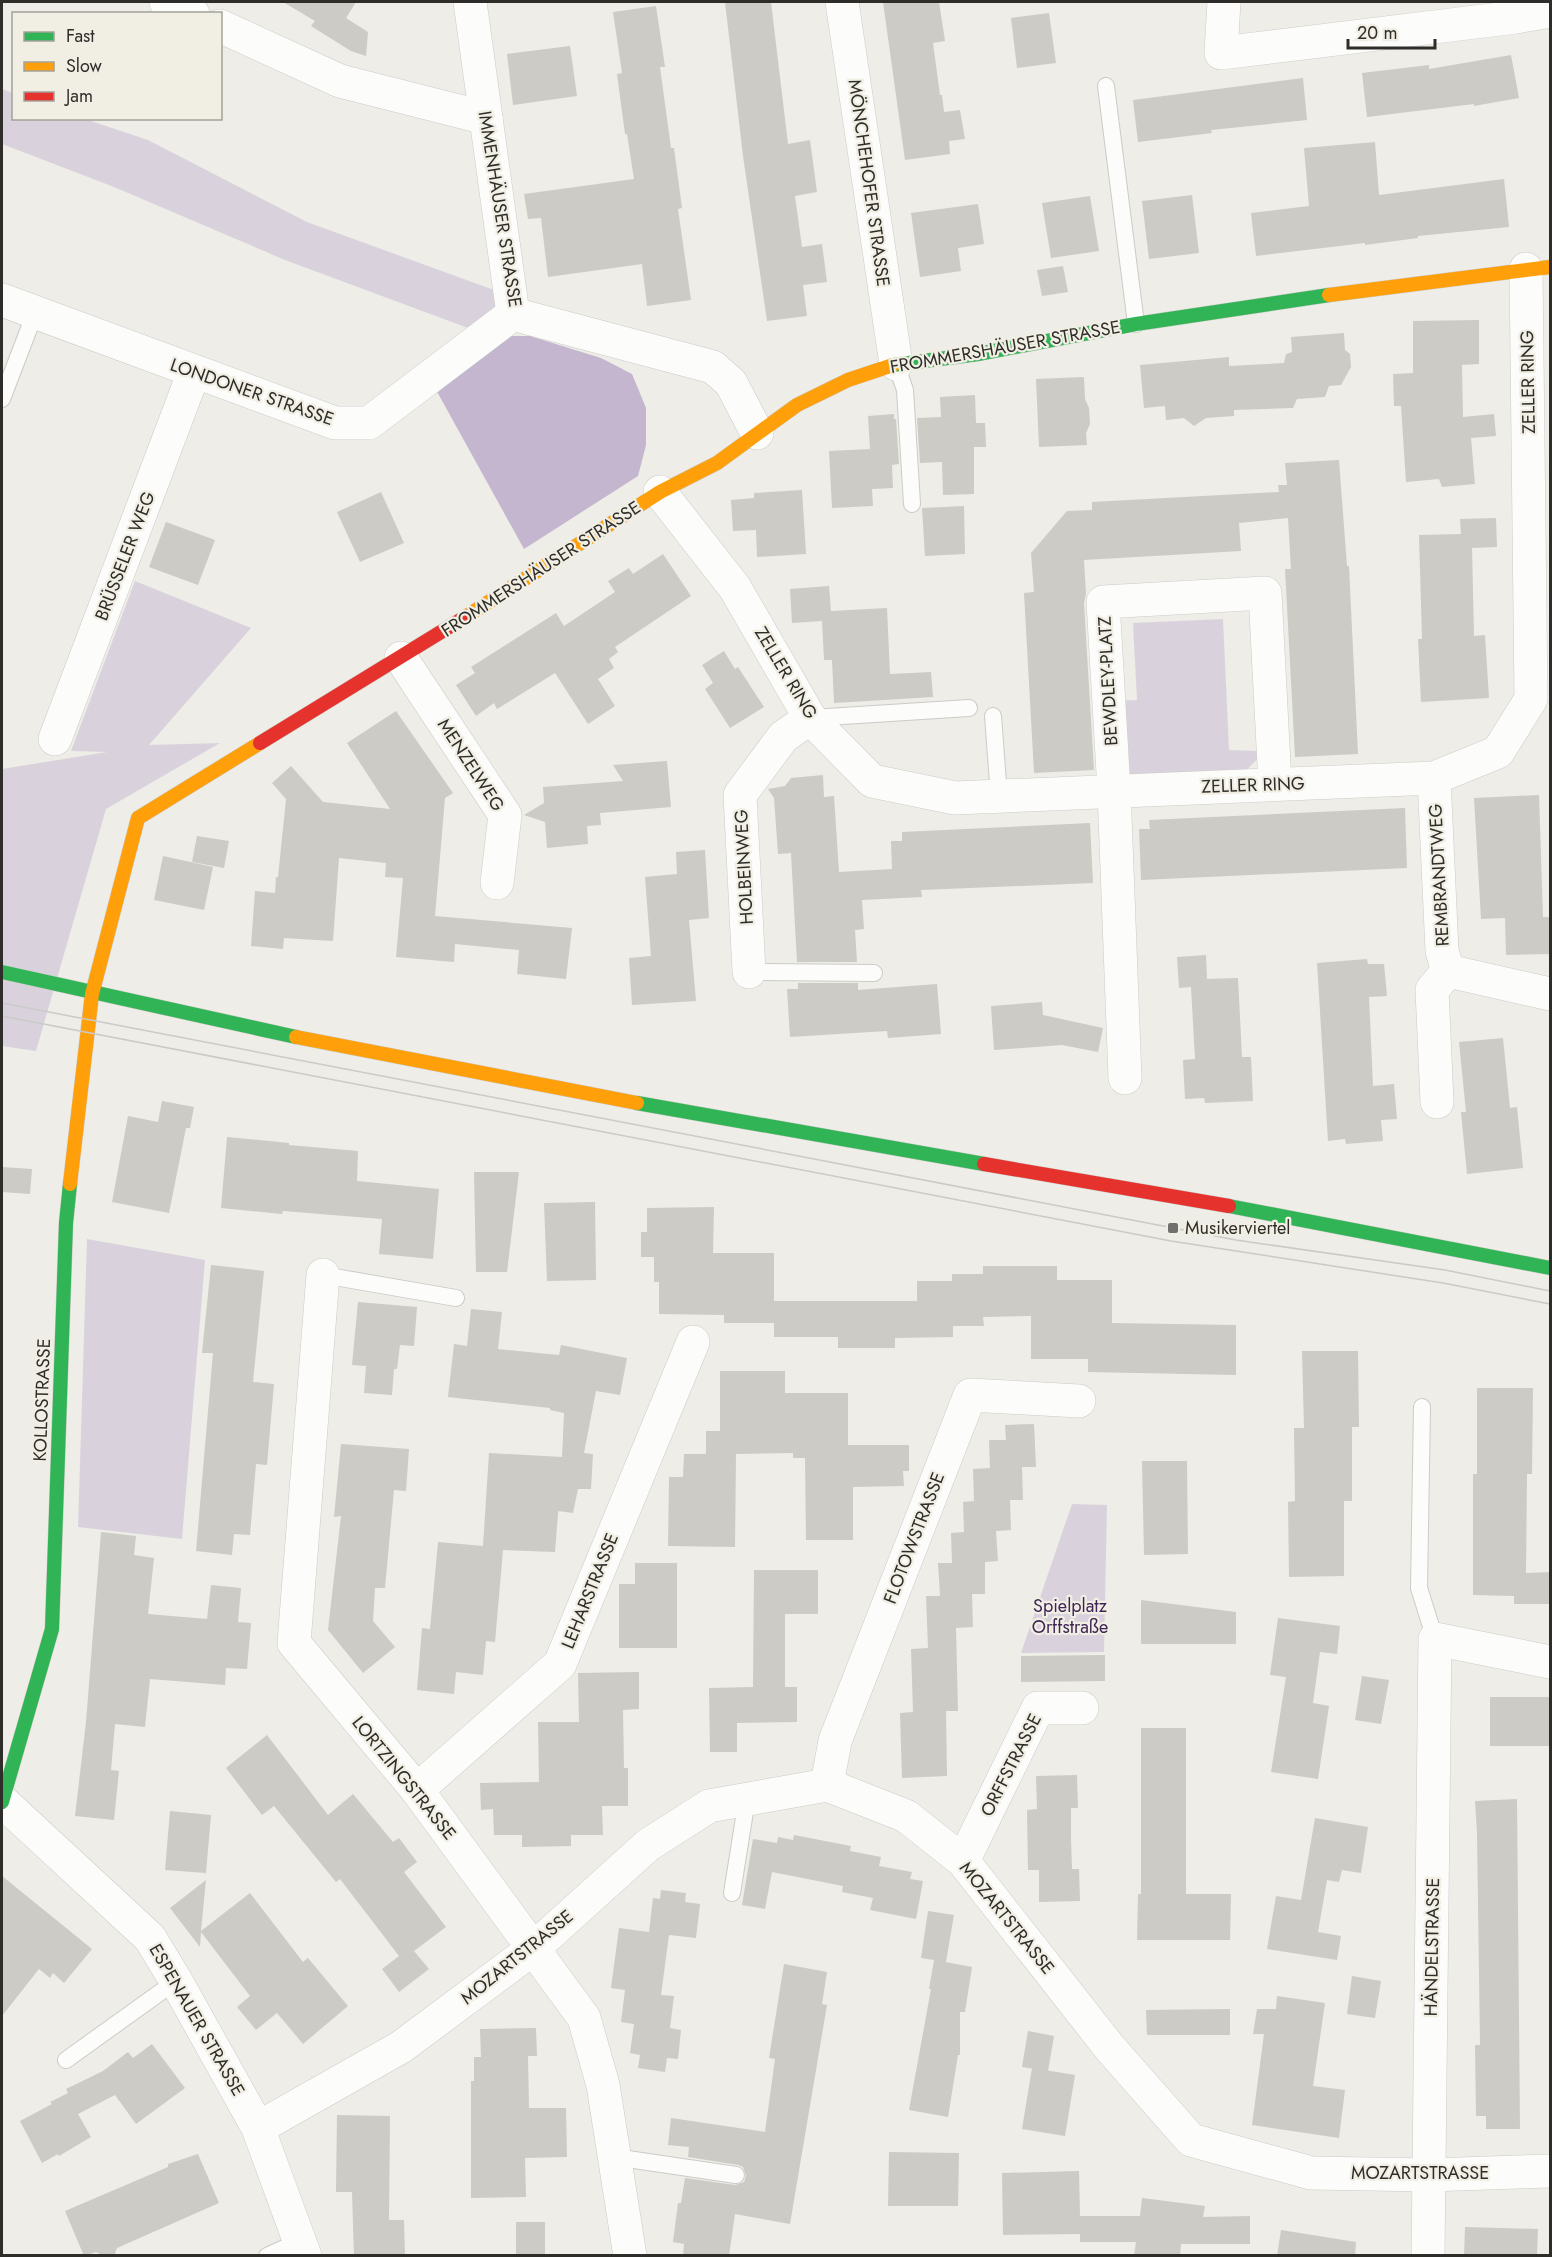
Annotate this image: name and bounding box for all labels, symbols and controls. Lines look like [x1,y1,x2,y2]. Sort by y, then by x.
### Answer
legend [12,12,222,120]
scale bar [1348,12,1435,50]
text: 20 m [1357,20,1397,46]
text: Fast [66,23,95,49]
text: Slow [66,53,103,79]
street label: MÖNCHEHOFER STRASSE [842,78,896,288]
text: Jam [64,83,93,109]
street label: IMMENHÄUSER STRASSE [472,109,528,309]
street label: FROMMERSHÄUSER STRASSE [888,314,1122,380]
street label: ZELLER RING [1514,330,1542,434]
street label: LONDONER STRASSE [167,352,337,432]
street label: BRÜSSELER WEG [88,488,162,624]
street label: FROMMERSHÄUSER STRASSE [436,495,646,643]
street label: BEWDLEY-PLATZ [1092,615,1124,746]
street label: ZELLER RING [748,622,824,724]
street label: MENZELWEG [431,713,511,817]
street label: ZELLER RING [1201,770,1305,800]
street label: REMBRANDTWEG [1422,803,1456,947]
street label: HOLBEINWEG [728,809,760,925]
place label: Musikerviertel [1185,1215,1290,1241]
marker: Musikerviertel [1166,1221,1180,1235]
street label: KOLLOSTRASSE [27,1338,57,1462]
street label: FLOTOWSTRASSE [877,1468,951,1608]
street label: LEHARSTRASSE [555,1529,625,1653]
park label: Spielplatz Orffstraße [1032,1593,1108,1640]
street label: ORFFSTRASSE [974,1709,1048,1821]
street label: LORTZINGSTRASSE [346,1710,462,1846]
street label: MOZARTSTRASSE [953,1856,1061,1980]
street label: HÄNDELSTRASSE [1418,1877,1446,2017]
street label: MOZARTSTRASSE [455,1903,579,2011]
street label: ESPENAUER STRASSE [143,1939,251,2101]
street label: MOZARTSTRASSE [1351,2160,1489,2186]

